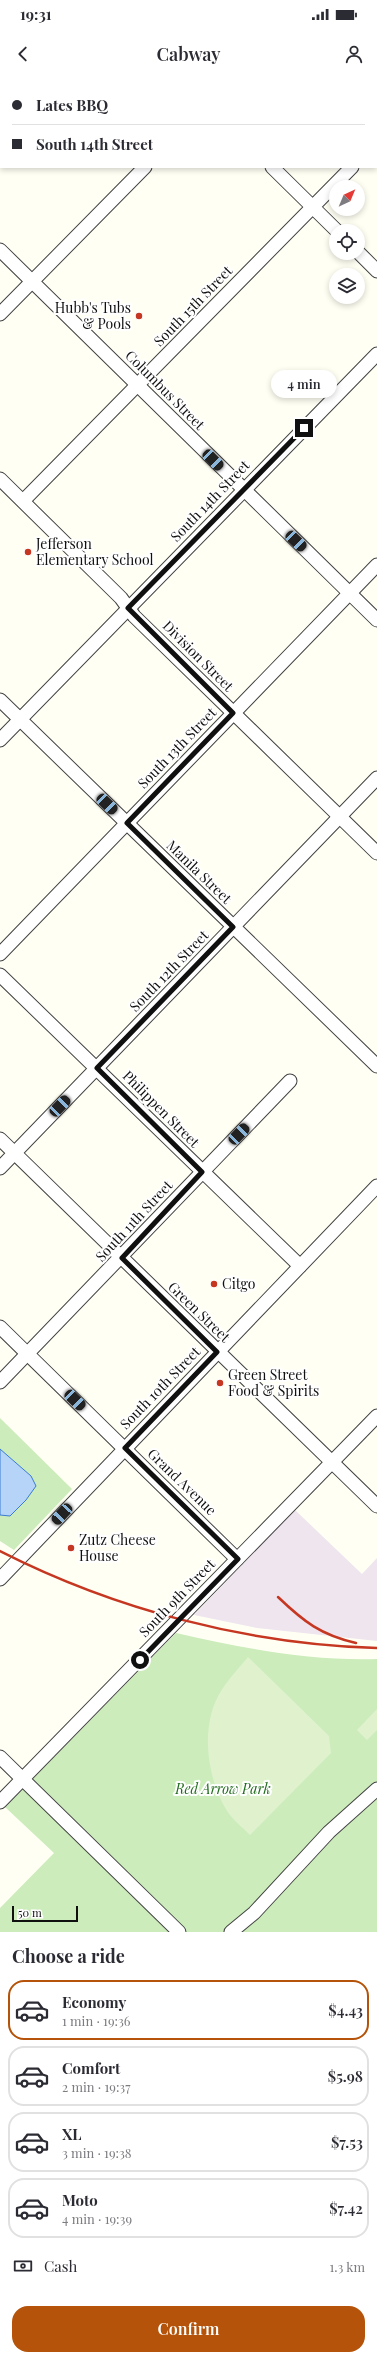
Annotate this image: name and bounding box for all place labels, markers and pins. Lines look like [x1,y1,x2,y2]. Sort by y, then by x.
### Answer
place label: Hubb's Tubs & Pools [55,298,131,333]
marker: Hubb's Tubs & Pools [134,311,144,321]
place label: Jefferson Elementary School [35,534,154,569]
marker: Jefferson Elementary School [23,547,33,557]
place label: Citgo [222,1274,256,1293]
marker: Citgo [209,1279,219,1289]
place label: Green Street Food & Spirits [228,1365,319,1400]
marker: Green Street Food & Spirits [215,1378,225,1388]
place label: Zutz Cheese House [79,1530,156,1565]
marker: Zutz Cheese House [66,1543,76,1553]

